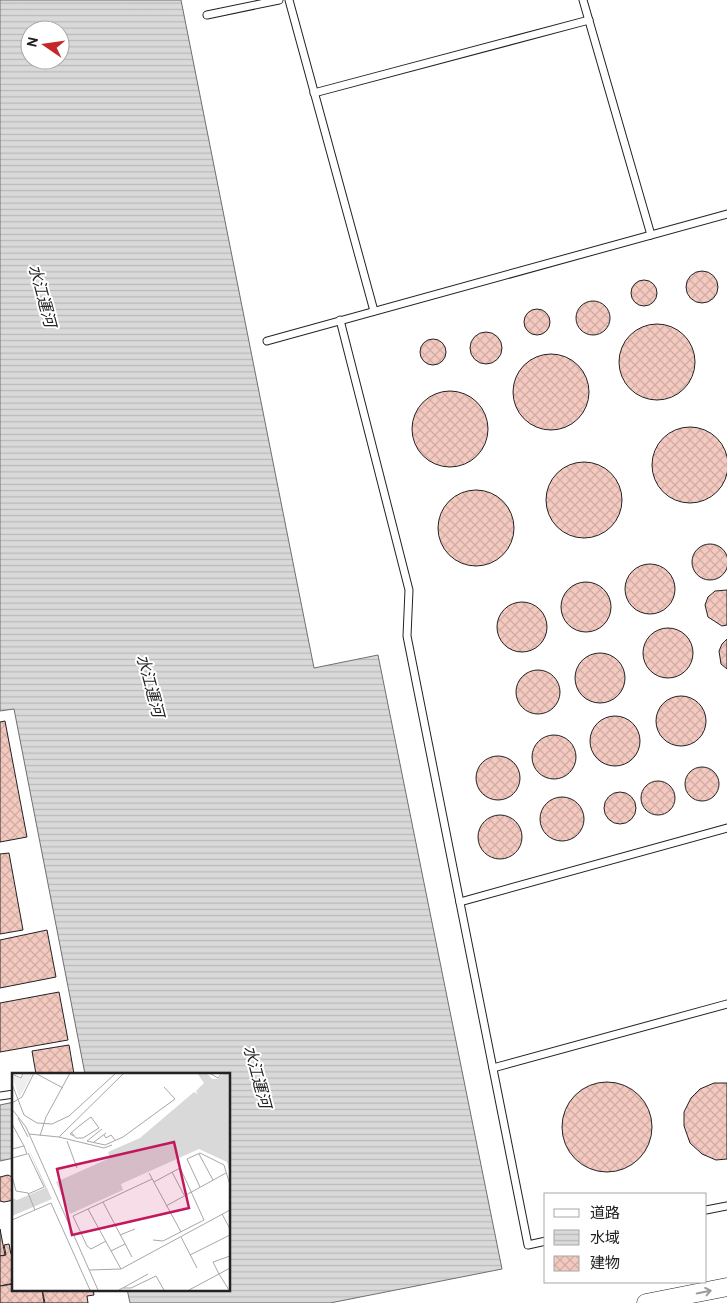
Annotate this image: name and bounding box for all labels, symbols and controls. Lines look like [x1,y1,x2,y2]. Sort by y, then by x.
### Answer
north arrow [20,20,70,70]
text: N [24,36,43,49]
water label: 水江運河 [23,262,60,332]
water label: 水江運河 [131,652,168,722]
water label: 水江運河 [238,1043,275,1113]
inset map [12,1073,230,1290]
legend [544,1193,707,1283]
text: 道路 [590,1205,620,1224]
text: 水域 [590,1230,620,1249]
text: 建物 [590,1255,620,1274]
one-way arrow [695,1287,711,1296]

